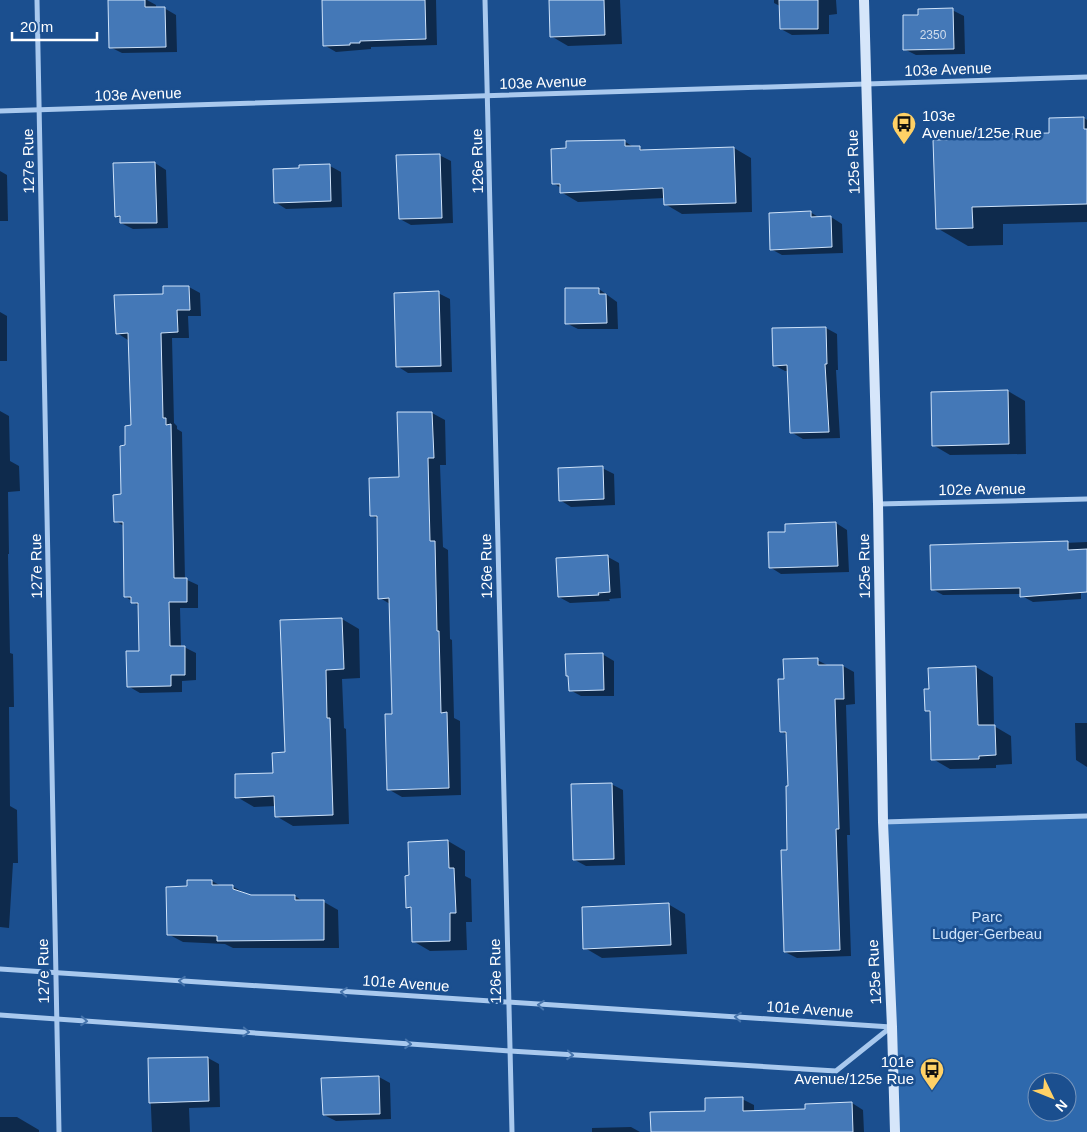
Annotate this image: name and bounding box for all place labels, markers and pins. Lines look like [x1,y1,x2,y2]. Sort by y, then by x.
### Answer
place label: 103e Avenue/125e Rue [922,107,1042,141]
bus stop icon: 103e Avenue/125e Rue [891,111,917,145]
place label: 101e Avenue/125e Rue [794,1053,914,1087]
bus stop icon: 101e Avenue/125e Rue [919,1057,945,1091]

